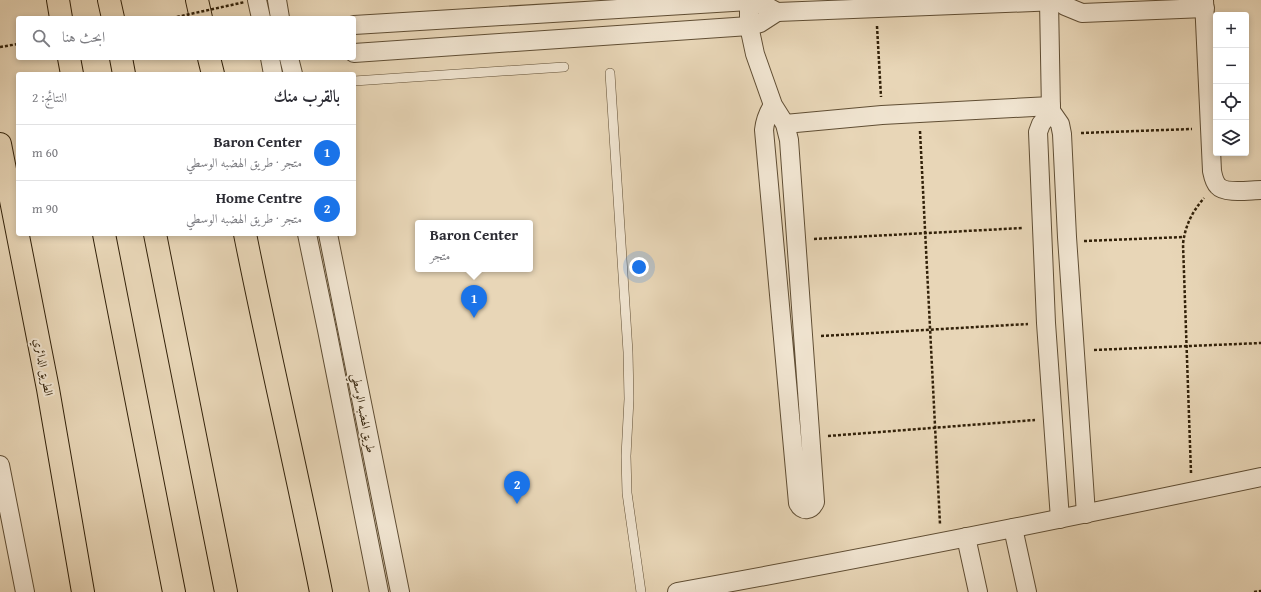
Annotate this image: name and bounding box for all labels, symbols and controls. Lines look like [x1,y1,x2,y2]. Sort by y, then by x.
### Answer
map controls [1213,12,1249,156]
button: + [1213,12,1249,48]
search box [16,16,356,60]
text: ابحث هنا [62,26,105,47]
icon: search [30,27,52,49]
button: − [1213,48,1249,84]
text: بالقرب منك [273,83,340,108]
button: locate [1213,84,1249,120]
text: النتائج: 2 [32,88,67,107]
button: layers [1213,120,1249,156]
text: Baron Center [214,131,302,152]
text: 60 m [32,143,58,162]
text: 1 [324,143,330,162]
text: متجر · طريق الهضبه الوسطي [186,153,302,172]
text: Home Centre [216,187,302,208]
text: 90 m [32,199,58,218]
text: 2 [324,199,330,218]
text: متجر · طريق الهضبه الوسطي [186,209,302,228]
popup [415,220,533,272]
text: Baron Center [430,224,518,245]
text: متجر [430,246,450,265]
your location [629,257,649,277]
pin: 1 [461,285,487,318]
street label: الطريق الدائري [28,337,58,398]
street label: طريق الهضبه الوسطي [344,372,380,455]
pin: 2 [504,471,530,504]

